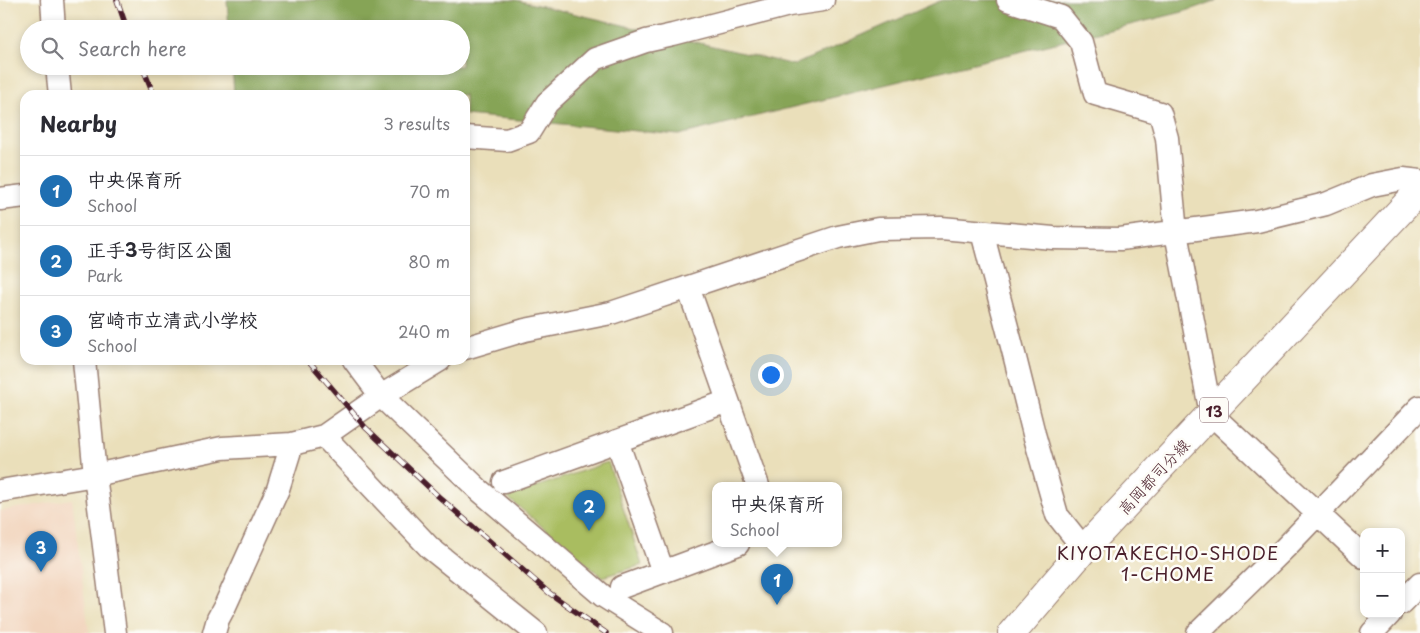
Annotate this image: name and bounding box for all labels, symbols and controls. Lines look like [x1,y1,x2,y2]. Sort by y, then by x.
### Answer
search box [20,20,470,75]
icon: search [38,34,66,62]
text: Search here [78,34,187,62]
text: Nearby [40,107,117,139]
text: 3 results [383,111,450,135]
text: 中央保育所 [87,165,182,193]
text: 1 [52,179,60,203]
text: 70 m [410,179,450,203]
text: School [87,193,137,217]
text: 正手3号街区公園 [87,235,232,263]
text: 2 [50,249,62,273]
text: 80 m [408,249,450,273]
text: Park [87,263,123,287]
text: 宮崎市立清武小学校 [87,305,258,333]
text: 3 [51,319,61,343]
text: 240 m [398,319,450,343]
text: School [87,333,137,357]
your location [758,362,784,388]
road number: 13 [1200,398,1228,422]
street label: 高岡都司分線 [1111,433,1195,519]
popup [712,482,842,547]
text: 中央保育所 [729,489,825,517]
pin: 2 [573,490,605,531]
text: School [729,517,780,541]
map controls [1360,528,1405,618]
button: + [1360,528,1405,573]
pin: 3 [25,531,57,572]
district label: KIYOTAKECHO-SHODE 1-CHOME [1057,539,1279,587]
pin: 1 [761,564,793,605]
button: − [1360,573,1405,618]

